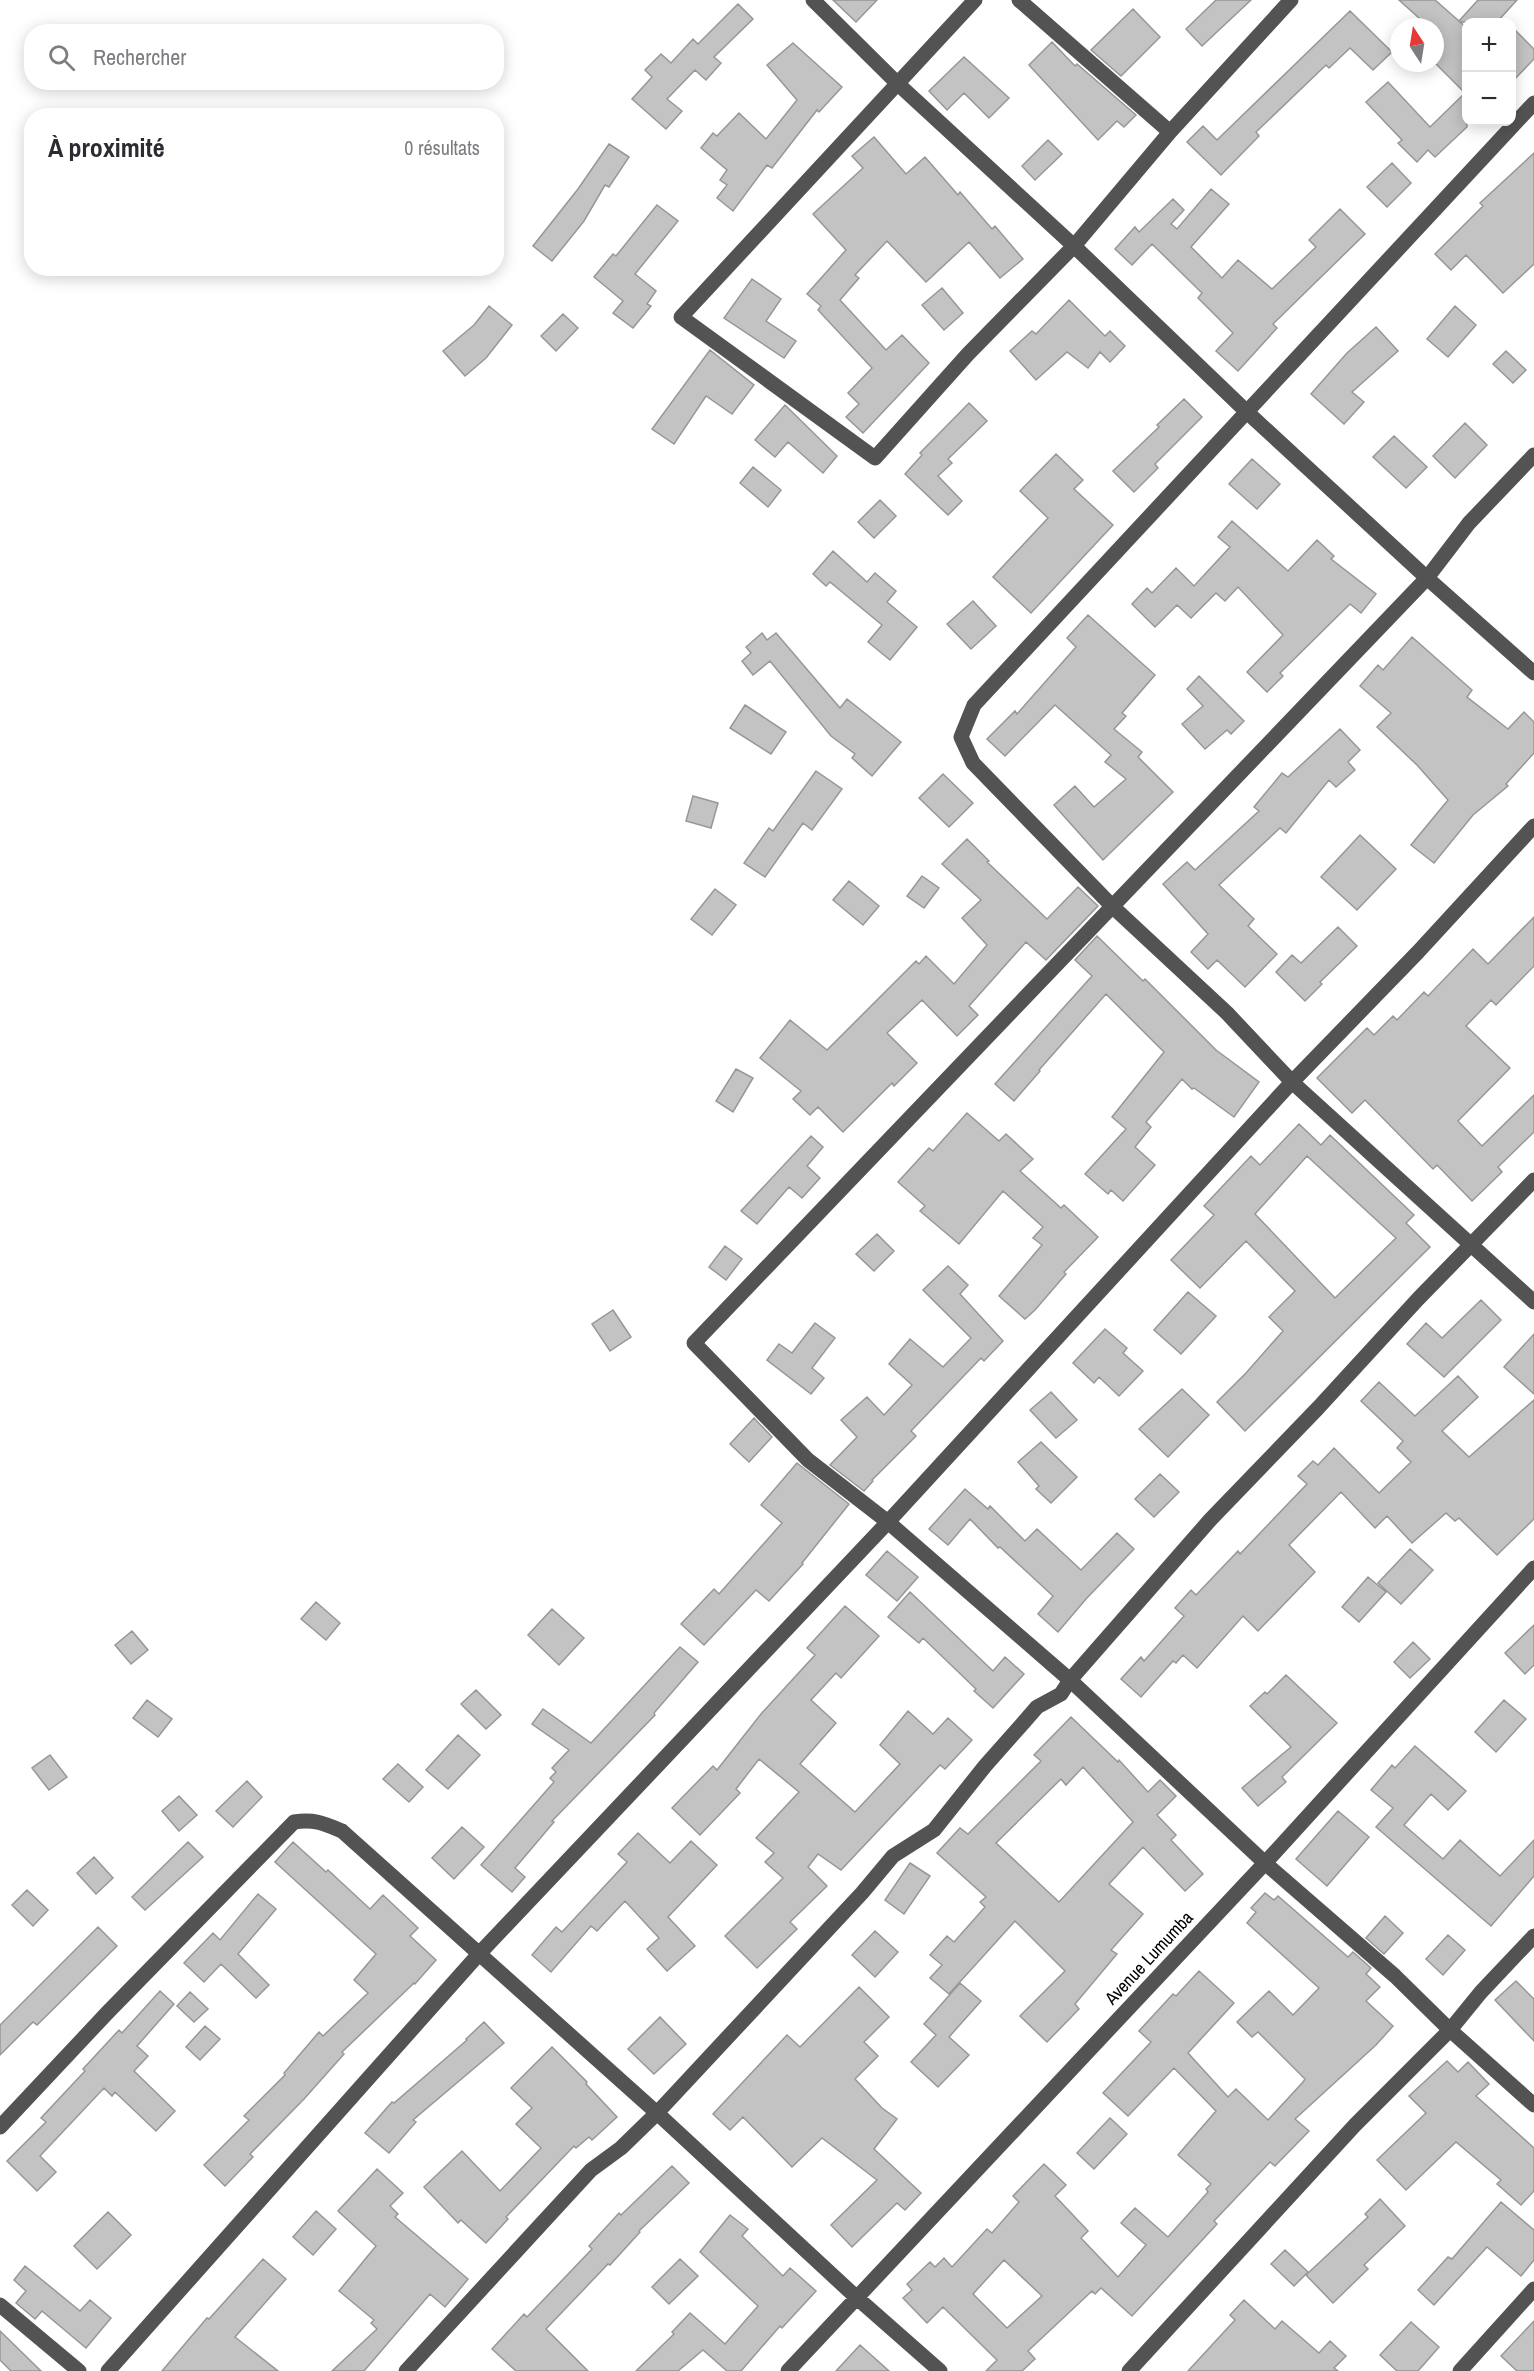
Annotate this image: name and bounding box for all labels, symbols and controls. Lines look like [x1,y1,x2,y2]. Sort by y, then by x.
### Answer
north arrow [1390,18,1444,72]
map controls [1462,18,1516,126]
button: + [1462,18,1516,72]
search box [24,24,504,90]
icon: search [45,41,78,74]
text: Rechercher [93,42,186,72]
button: − [1462,72,1516,126]
text: À proximité [48,130,165,165]
text: 0 résultats [404,134,480,161]
street label: Avenue Lumumba [1098,1905,1199,2011]

